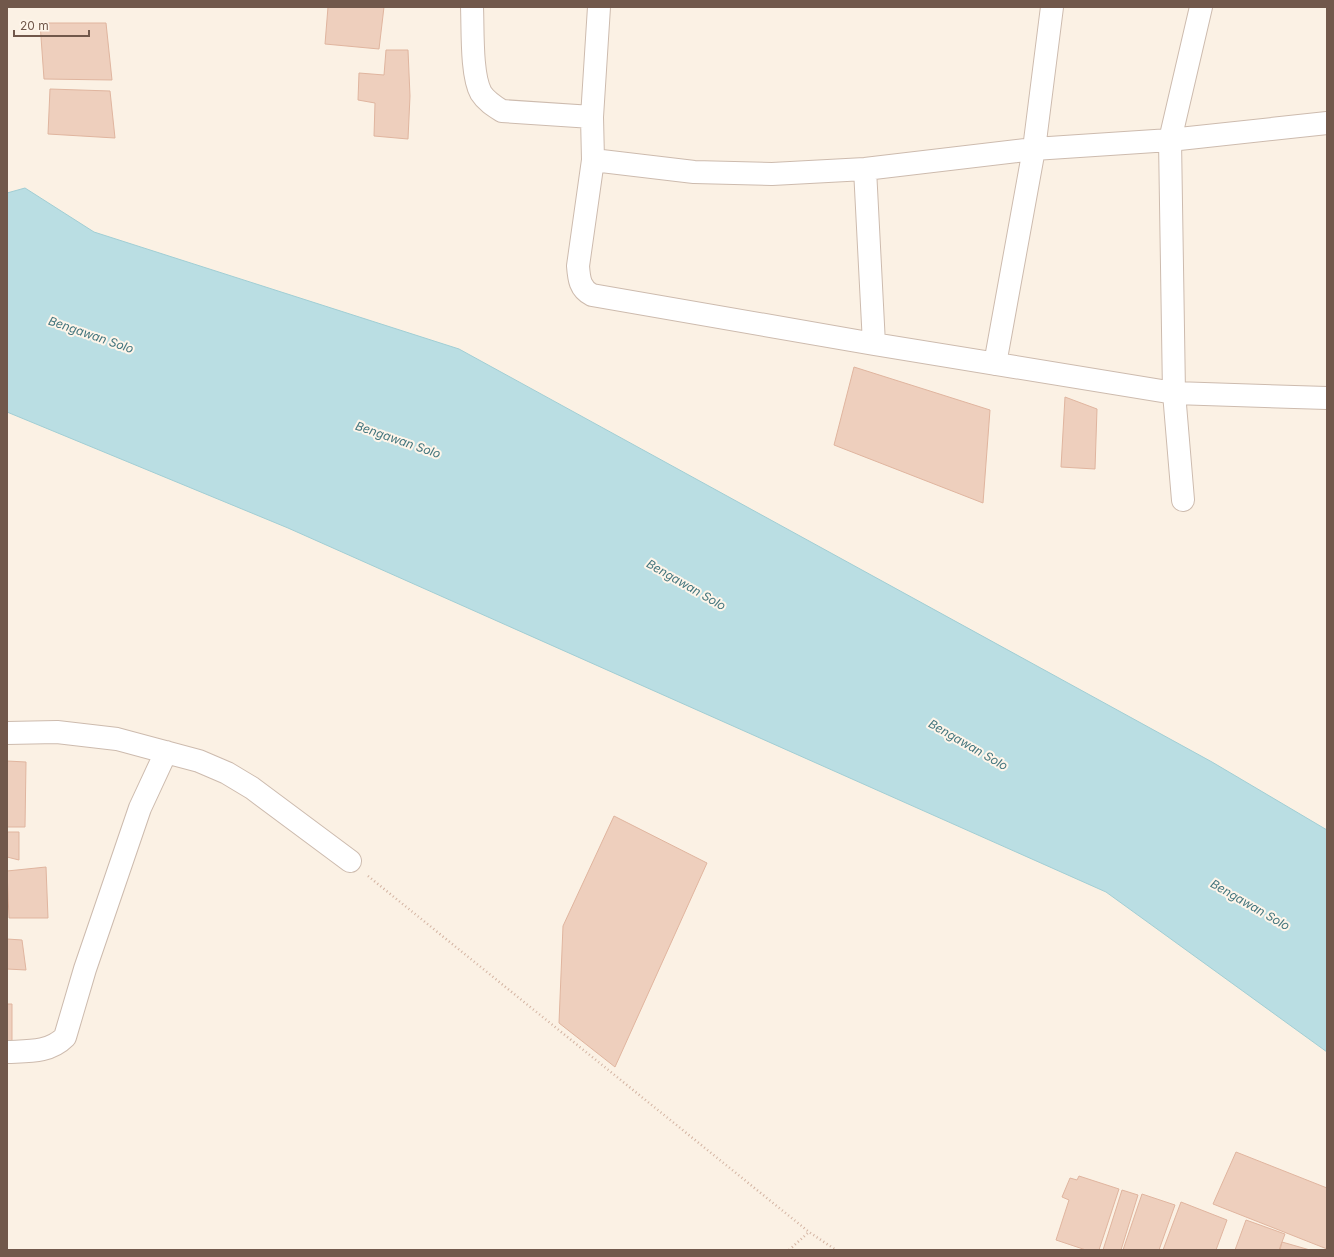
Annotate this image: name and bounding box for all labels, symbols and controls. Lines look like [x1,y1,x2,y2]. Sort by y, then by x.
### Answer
scale bar [14,12,89,38]
text: 20 m [20,18,49,33]
water label: Bengawan Solo [47,313,136,356]
water label: Bengawan Solo [354,418,443,461]
water label: Bengawan Solo [644,556,729,613]
water label: Bengawan Solo [926,716,1011,773]
water label: Bengawan Solo [1208,876,1293,933]

